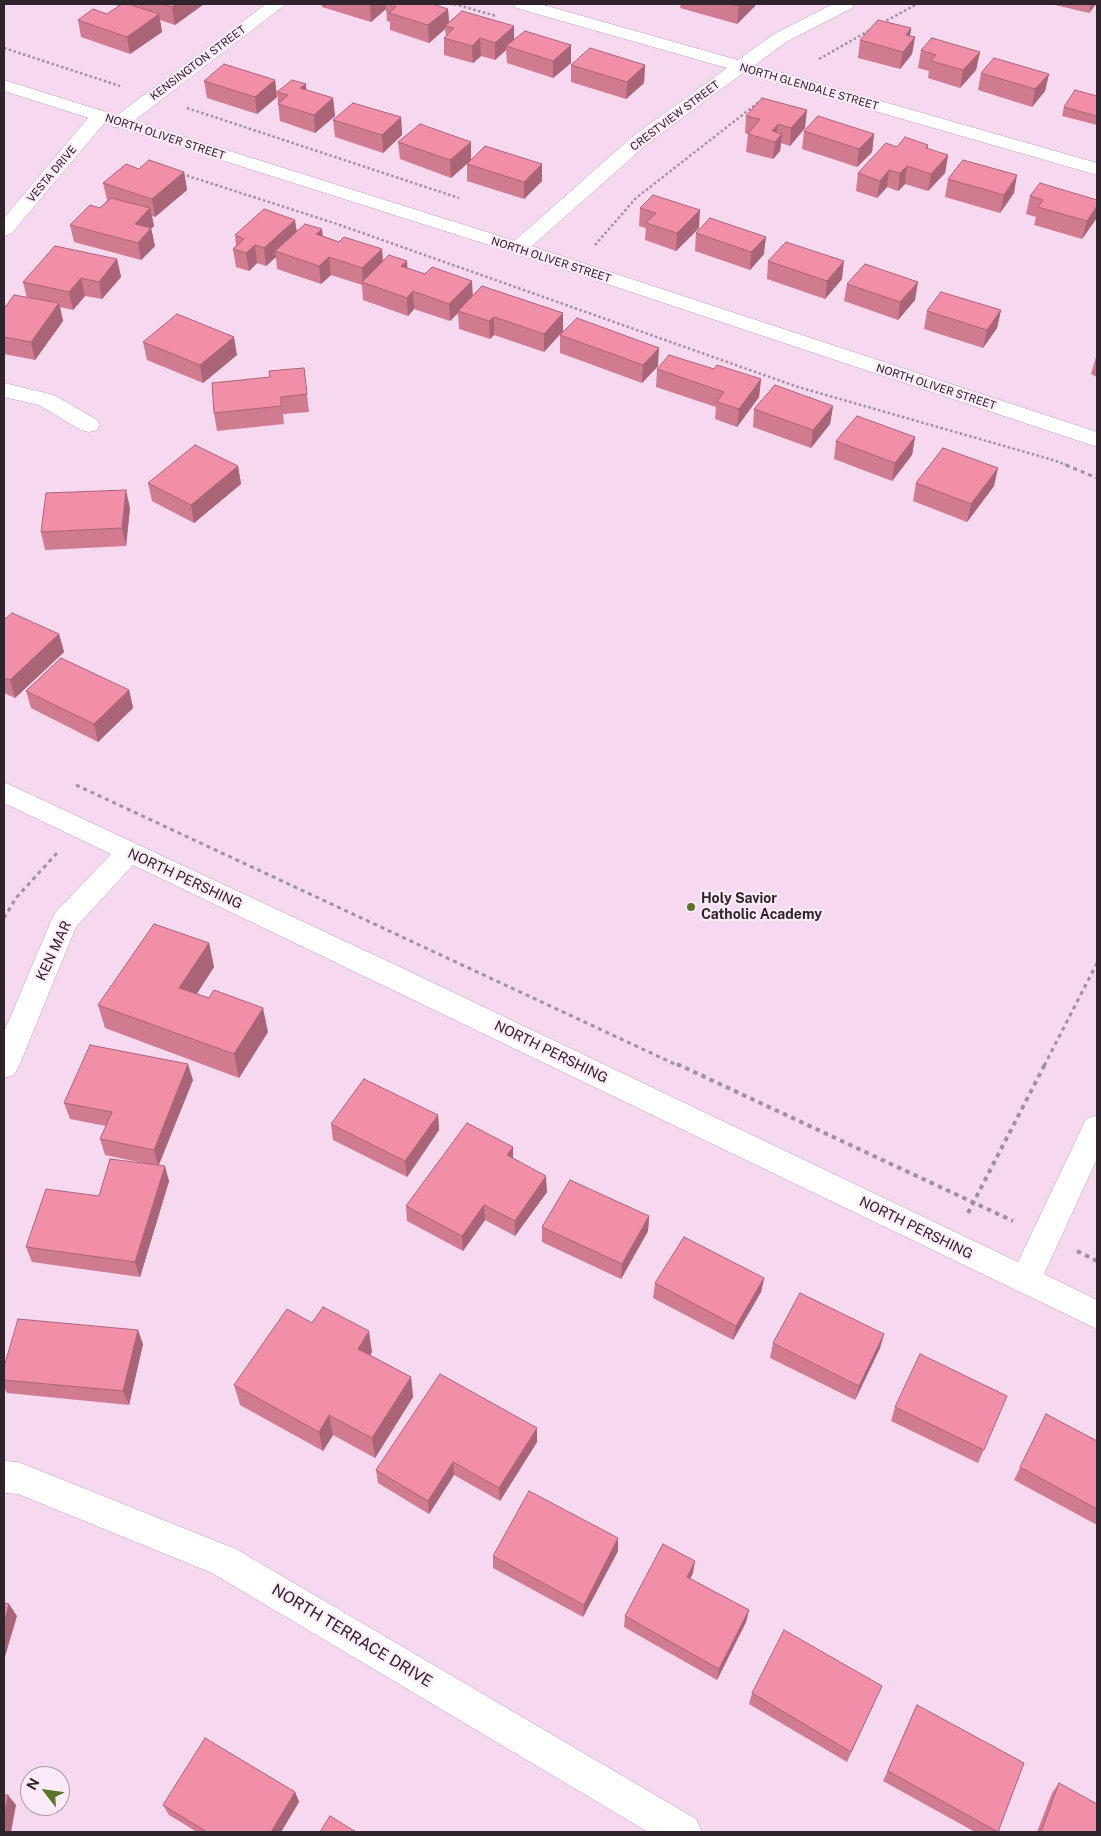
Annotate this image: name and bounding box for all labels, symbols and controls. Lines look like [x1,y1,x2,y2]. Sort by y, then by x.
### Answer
street label: KENSINGTON STREET [148,23,248,103]
street label: NORTH GLENDALE STREET [738,61,880,113]
street label: CRESTVIEW STREET [628,78,722,154]
street label: NORTH OLIVER STREET [104,111,226,163]
street label: VESTA DRIVE [24,143,80,205]
street label: NORTH OLIVER STREET [490,234,612,286]
street label: NORTH OLIVER STREET [875,361,997,413]
street label: NORTH PERSHING [125,845,245,913]
place label: Holy Savior Catholic Academy [701,891,822,924]
marker: Holy Savior Catholic Academy [685,901,697,913]
street label: KEN MAR [33,918,75,984]
street label: NORTH PERSHING [491,1017,611,1087]
street label: NORTH PERSHING [856,1193,976,1263]
street label: NORTH TERRACE DRIVE [268,1580,436,1692]
north arrow [20,1766,70,1816]
text: N [23,1775,43,1793]

